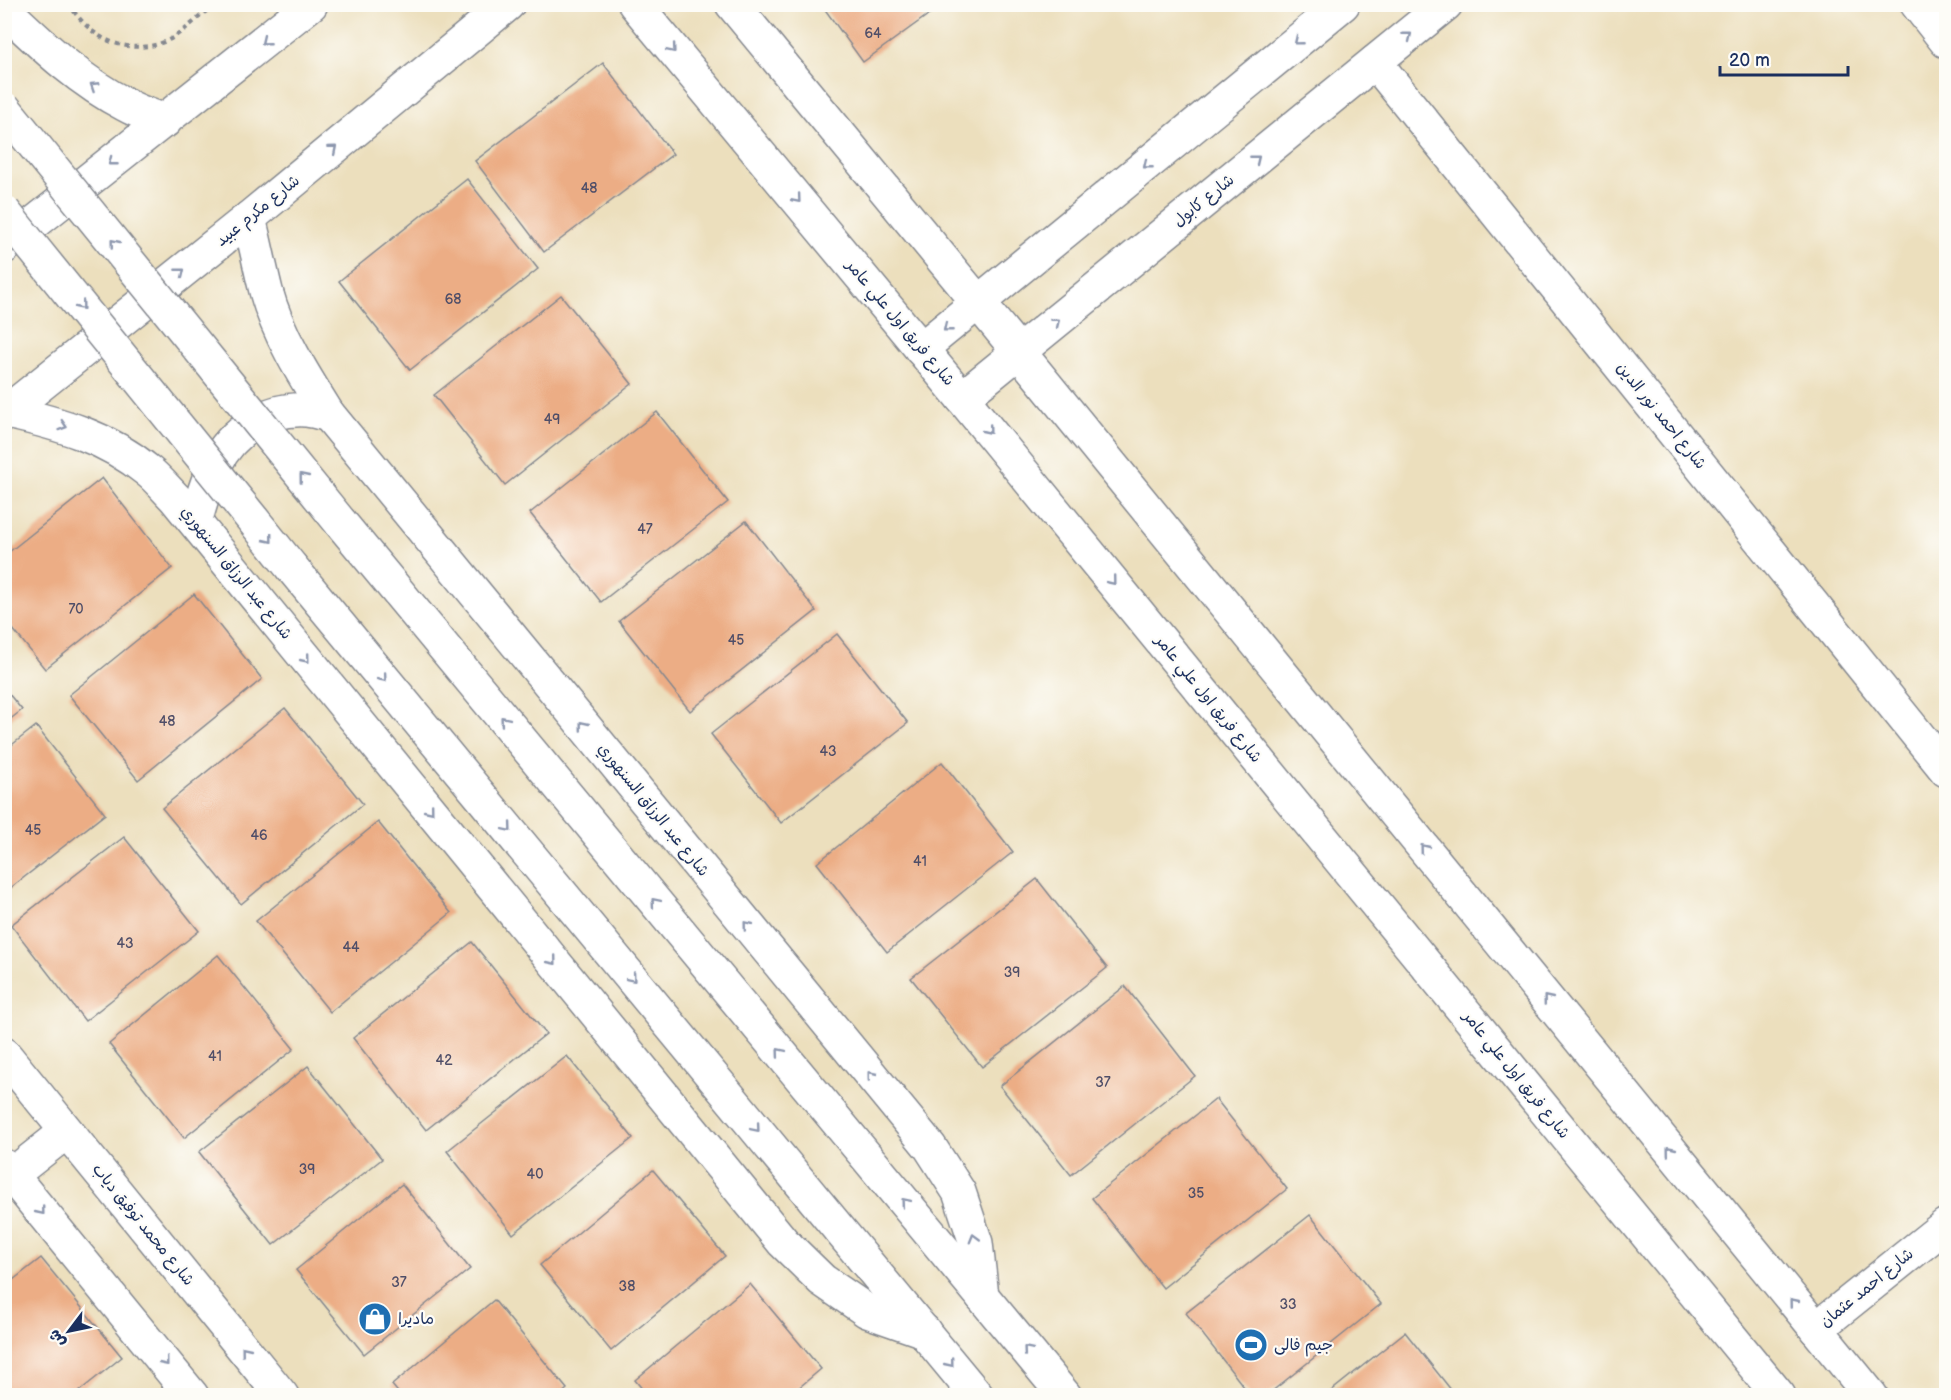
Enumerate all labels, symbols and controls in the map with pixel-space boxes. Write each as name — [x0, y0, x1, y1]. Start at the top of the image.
house number: 64 — [864, 25, 882, 42]
one-way arrow — [1401, 32, 1412, 43]
one-way arrow — [261, 34, 272, 45]
one-way arrow — [1294, 34, 1305, 45]
scale bar — [1720, 39, 1848, 77]
one-way arrow — [665, 43, 676, 54]
text: 20 m — [1729, 50, 1770, 71]
one-way arrow — [90, 82, 101, 93]
one-way arrow — [326, 146, 337, 157]
one-way arrow — [108, 155, 119, 166]
one-way arrow — [1249, 155, 1260, 166]
one-way arrow — [1143, 157, 1154, 168]
street label: شارع مكرم عبيد — [212, 171, 305, 252]
street label: شارع كابول — [1170, 171, 1239, 232]
house number: 48 — [581, 180, 597, 197]
one-way arrow — [790, 192, 801, 203]
one-way arrow — [111, 239, 122, 250]
street label: شارع فريق اول علي عامر — [837, 255, 958, 392]
one-way arrow — [175, 269, 186, 280]
house number: 68 — [445, 291, 461, 308]
one-way arrow — [73, 299, 84, 310]
one-way arrow — [1049, 318, 1060, 329]
one-way arrow — [943, 320, 954, 331]
street label: شارع احمد نور الدين — [1611, 359, 1710, 474]
house number: 49 — [544, 411, 560, 428]
one-way arrow — [57, 419, 68, 431]
one-way arrow — [981, 424, 992, 435]
one-way arrow — [299, 473, 310, 484]
street label: شارع عبد الرزاق السنهوري — [176, 503, 296, 644]
house number: 47 — [637, 521, 653, 538]
one-way arrow — [262, 533, 273, 544]
one-way arrow — [1105, 574, 1116, 585]
house number: 70 — [68, 601, 84, 618]
street label: شارع فريق اول علي عامر — [1146, 630, 1265, 769]
house number: 45 — [728, 632, 744, 649]
one-way arrow — [299, 652, 310, 663]
one-way arrow — [376, 671, 387, 682]
house number: 48 — [159, 713, 175, 730]
one-way arrow — [500, 716, 511, 727]
one-way arrow — [580, 721, 591, 732]
street label: شارع عبد الرزاق السنهوري — [593, 740, 713, 881]
house number: 43 — [819, 743, 837, 760]
one-way arrow — [422, 803, 433, 814]
one-way arrow — [500, 821, 511, 832]
house number: 45 — [25, 822, 41, 839]
house number: 46 — [250, 827, 268, 844]
one-way arrow — [1420, 844, 1431, 855]
house number: 41 — [913, 853, 927, 870]
one-way arrow — [652, 898, 663, 909]
one-way arrow — [743, 920, 754, 931]
house number: 43 — [116, 935, 134, 952]
house number: 44 — [342, 939, 360, 956]
one-way arrow — [546, 954, 557, 965]
house number: 39 — [1004, 964, 1020, 981]
one-way arrow — [625, 971, 636, 982]
one-way arrow — [1543, 995, 1554, 1006]
street label: شارع فريق اول علي عامر — [1454, 1006, 1573, 1145]
house number: 41 — [208, 1048, 222, 1065]
one-way arrow — [776, 1048, 787, 1059]
house number: 42 — [436, 1052, 453, 1069]
one-way arrow — [867, 1071, 878, 1082]
house number: 37 — [1095, 1074, 1111, 1091]
one-way arrow — [749, 1121, 760, 1132]
one-way arrow — [1667, 1146, 1678, 1157]
street label: شارع محمد توفيق دياب — [87, 1160, 198, 1290]
house number: 39 — [299, 1161, 315, 1178]
house number: 40 — [527, 1166, 543, 1183]
house number: 35 — [1188, 1185, 1204, 1202]
one-way arrow — [901, 1198, 912, 1209]
one-way arrow — [34, 1204, 45, 1215]
one-way arrow — [969, 1233, 981, 1244]
street label: شارع احمد عثمان — [1816, 1244, 1918, 1332]
house number: 37 — [391, 1274, 407, 1291]
house number: 38 — [619, 1278, 635, 1295]
house number: 33 — [1279, 1296, 1297, 1313]
one-way arrow — [1790, 1297, 1801, 1308]
north arrow — [39, 1301, 99, 1361]
shop icon: ماديرا — [357, 1301, 393, 1337]
place label: ماديرا — [398, 1310, 434, 1329]
text: ش — [45, 1326, 70, 1351]
sports icon: جيم فالى — [1233, 1327, 1269, 1363]
place label: جيم فالى — [1274, 1336, 1333, 1357]
one-way arrow — [241, 1346, 252, 1357]
one-way arrow — [1024, 1346, 1035, 1357]
one-way arrow — [157, 1356, 168, 1367]
one-way arrow — [943, 1356, 954, 1367]

